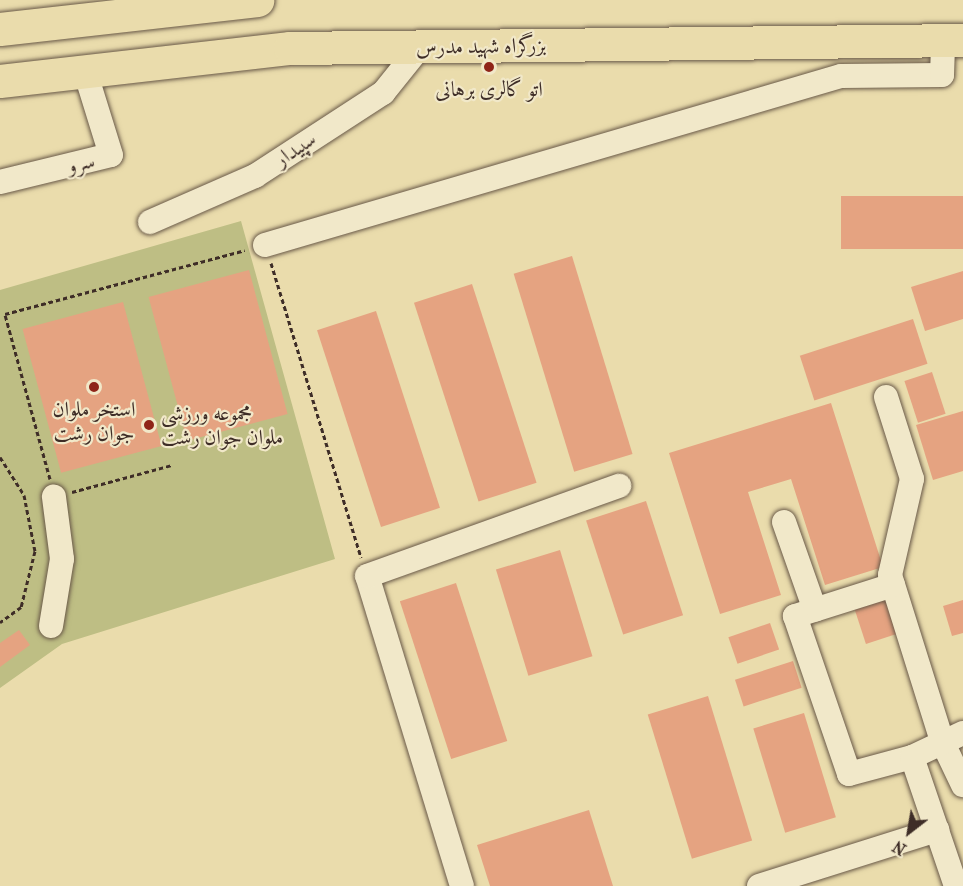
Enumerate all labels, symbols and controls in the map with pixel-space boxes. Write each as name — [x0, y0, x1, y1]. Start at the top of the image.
street label: بزرگراه شهید مدرس — [416, 32, 546, 60]
marker: اتو گالری برهانی — [482, 60, 496, 74]
place label: اتو گالری برهانی — [435, 76, 543, 102]
street label: سپیدار — [269, 126, 321, 172]
street label: سرو — [65, 148, 97, 178]
marker: استخر ملوان جوان رشت — [87, 380, 101, 394]
place label: استخر ملوان جوان رشت — [53, 396, 135, 446]
place label: مجموعه ورزشی ملوان جوان رشت — [161, 400, 283, 450]
marker: مجموعه ورزشی ملوان جوان رشت — [142, 418, 156, 432]
north arrow — [879, 802, 939, 862]
text: N — [889, 837, 910, 859]

